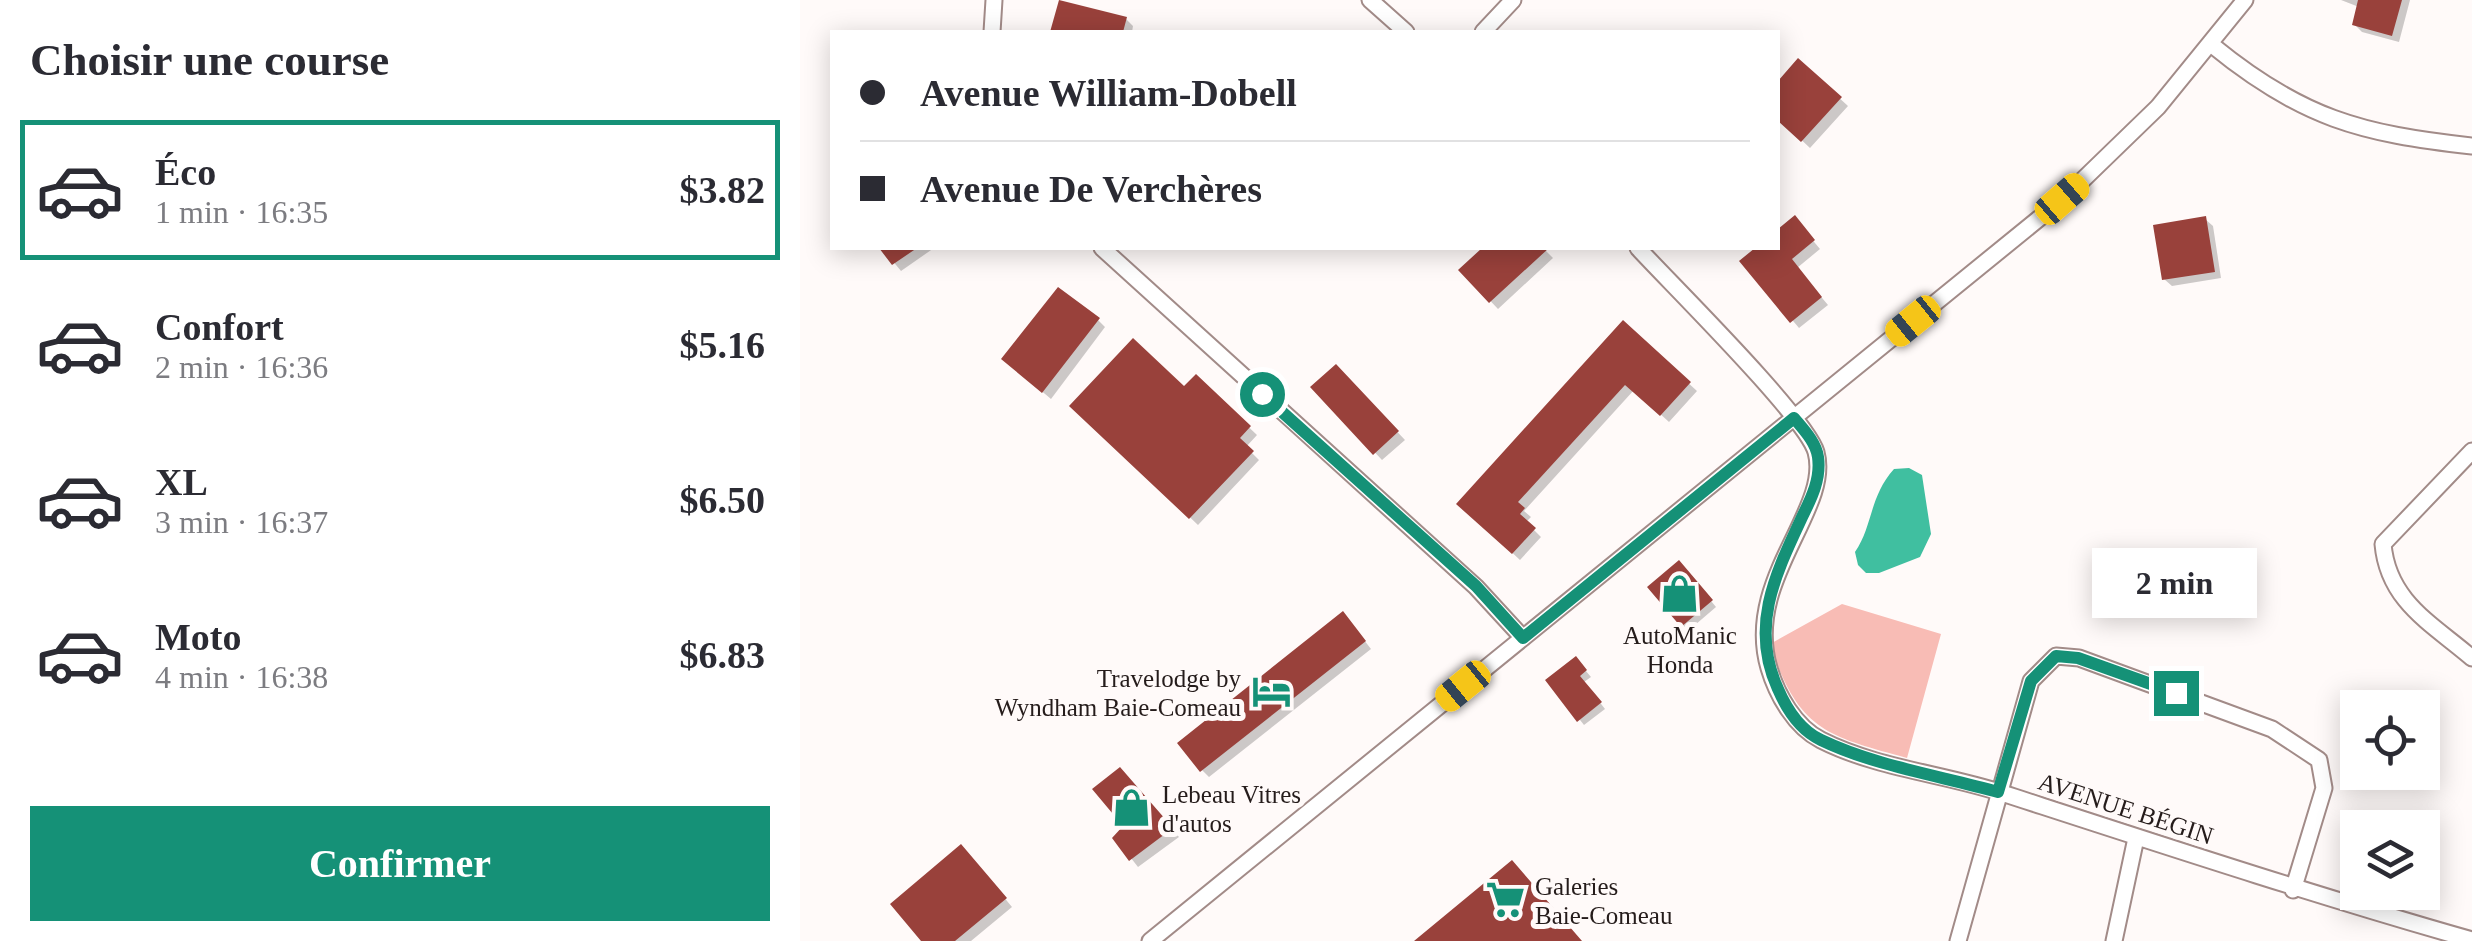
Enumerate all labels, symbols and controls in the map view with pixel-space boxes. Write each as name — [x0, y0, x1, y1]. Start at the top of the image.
text: Choisir une course — [30, 35, 389, 85]
text: Avenue William-Dobell — [920, 72, 1297, 114]
icon: car — [35, 145, 125, 235]
text: Éco — [155, 151, 216, 193]
text: Avenue De Verchères — [920, 168, 1262, 210]
car — [2030, 168, 2094, 230]
text: $3.82 — [680, 169, 765, 211]
text: 1 min · 16:35 — [155, 194, 328, 230]
car — [1880, 290, 1946, 352]
icon: car — [35, 300, 125, 390]
text: Confort — [155, 306, 284, 348]
text: $5.16 — [680, 324, 765, 366]
text: 2 min · 16:36 — [155, 349, 328, 385]
route start — [1240, 372, 1285, 417]
icon: car — [35, 455, 125, 545]
text: XL — [155, 461, 208, 503]
text: $6.50 — [680, 479, 765, 521]
text: 3 min · 16:37 — [155, 504, 328, 540]
callout: 2 min — [2094, 548, 2258, 618]
text: 2 min — [2136, 565, 2213, 601]
shop icon: AutoManic Honda — [1659, 573, 1701, 615]
icon: car — [35, 610, 125, 700]
text: Moto — [155, 616, 242, 658]
place label: AutoManic Honda — [1623, 622, 1737, 678]
text: $6.83 — [680, 634, 765, 676]
car — [1430, 655, 1496, 717]
text: 4 min · 16:38 — [155, 659, 328, 695]
place label: Travelodge by Wyndham Baie-Comeau — [995, 665, 1241, 721]
hotel icon: Travelodge by Wyndham Baie-Comeau — [1250, 671, 1292, 713]
route end — [2154, 671, 2199, 716]
map controls — [2340, 690, 2440, 910]
button: locate — [2340, 690, 2440, 790]
street label: AVENUE BÉGIN — [2035, 767, 2217, 849]
place label: Lebeau Vitres d'autos — [1162, 781, 1301, 837]
shop icon: Lebeau Vitres d'autos — [1111, 787, 1153, 829]
button: Confirmer — [30, 806, 770, 921]
button: layers — [2340, 810, 2440, 910]
place label: Galeries Baie-Comeau — [1535, 873, 1673, 929]
supermarket icon: Galeries Baie-Comeau — [1484, 879, 1526, 921]

